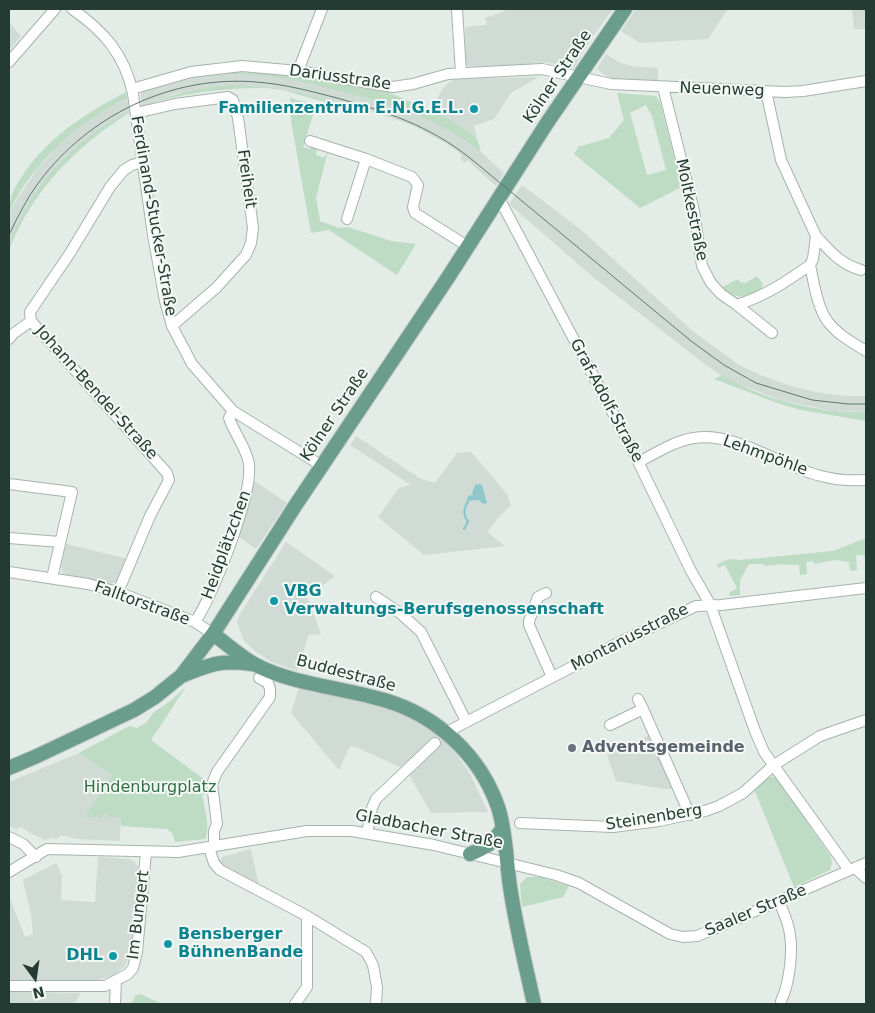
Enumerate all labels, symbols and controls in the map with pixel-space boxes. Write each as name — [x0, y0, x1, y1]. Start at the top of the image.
street label: Kölner Straße — [520, 27, 596, 127]
street label: Dariusstraße — [288, 61, 392, 95]
street label: Neuenweg — [679, 79, 765, 101]
place label: Familienzentrum E.N.G.E.L. — [218, 99, 464, 119]
marker: Familienzentrum E.N.G.E.L. — [468, 103, 480, 115]
street label: Ferdinand-Stucker-Straße — [126, 114, 180, 318]
street label: Freiheit — [232, 148, 260, 210]
street label: Moltkestraße — [671, 157, 711, 263]
street label: Johann-Bendel-Straße — [31, 322, 161, 464]
street label: Graf-Adolf-Straße — [565, 336, 647, 466]
street label: Kölner Straße — [297, 365, 373, 465]
street label: Lehmpöhle — [720, 432, 810, 480]
street label: Heidplätzchen — [198, 488, 256, 602]
street label: Falltorstraße — [92, 578, 192, 630]
place label: VBG Verwaltungs-Berufsgenossenschaft — [284, 582, 604, 620]
marker: VBG Verwaltungs-Berufsgenossenschaft — [268, 595, 280, 607]
street label: Montanusstraße — [568, 600, 692, 676]
street label: Buddestraße — [294, 652, 398, 696]
place label: Adventsgemeinde — [582, 738, 745, 758]
marker: Adventsgemeinde — [566, 742, 578, 754]
park label: Hindenburgplatz — [84, 778, 216, 798]
street label: Steinenberg — [604, 801, 704, 835]
street label: Gladbacher Straße — [354, 806, 504, 854]
street label: Im Bungert — [124, 869, 154, 961]
street label: Saaler Straße — [702, 881, 810, 941]
place label: Bensberger BühnenBande — [178, 925, 303, 963]
marker: Bensberger BühnenBande — [162, 938, 174, 950]
place label: DHL — [66, 946, 103, 966]
marker: DHL — [107, 950, 119, 962]
north arrow — [10, 953, 60, 1003]
text: N — [31, 983, 46, 1002]

